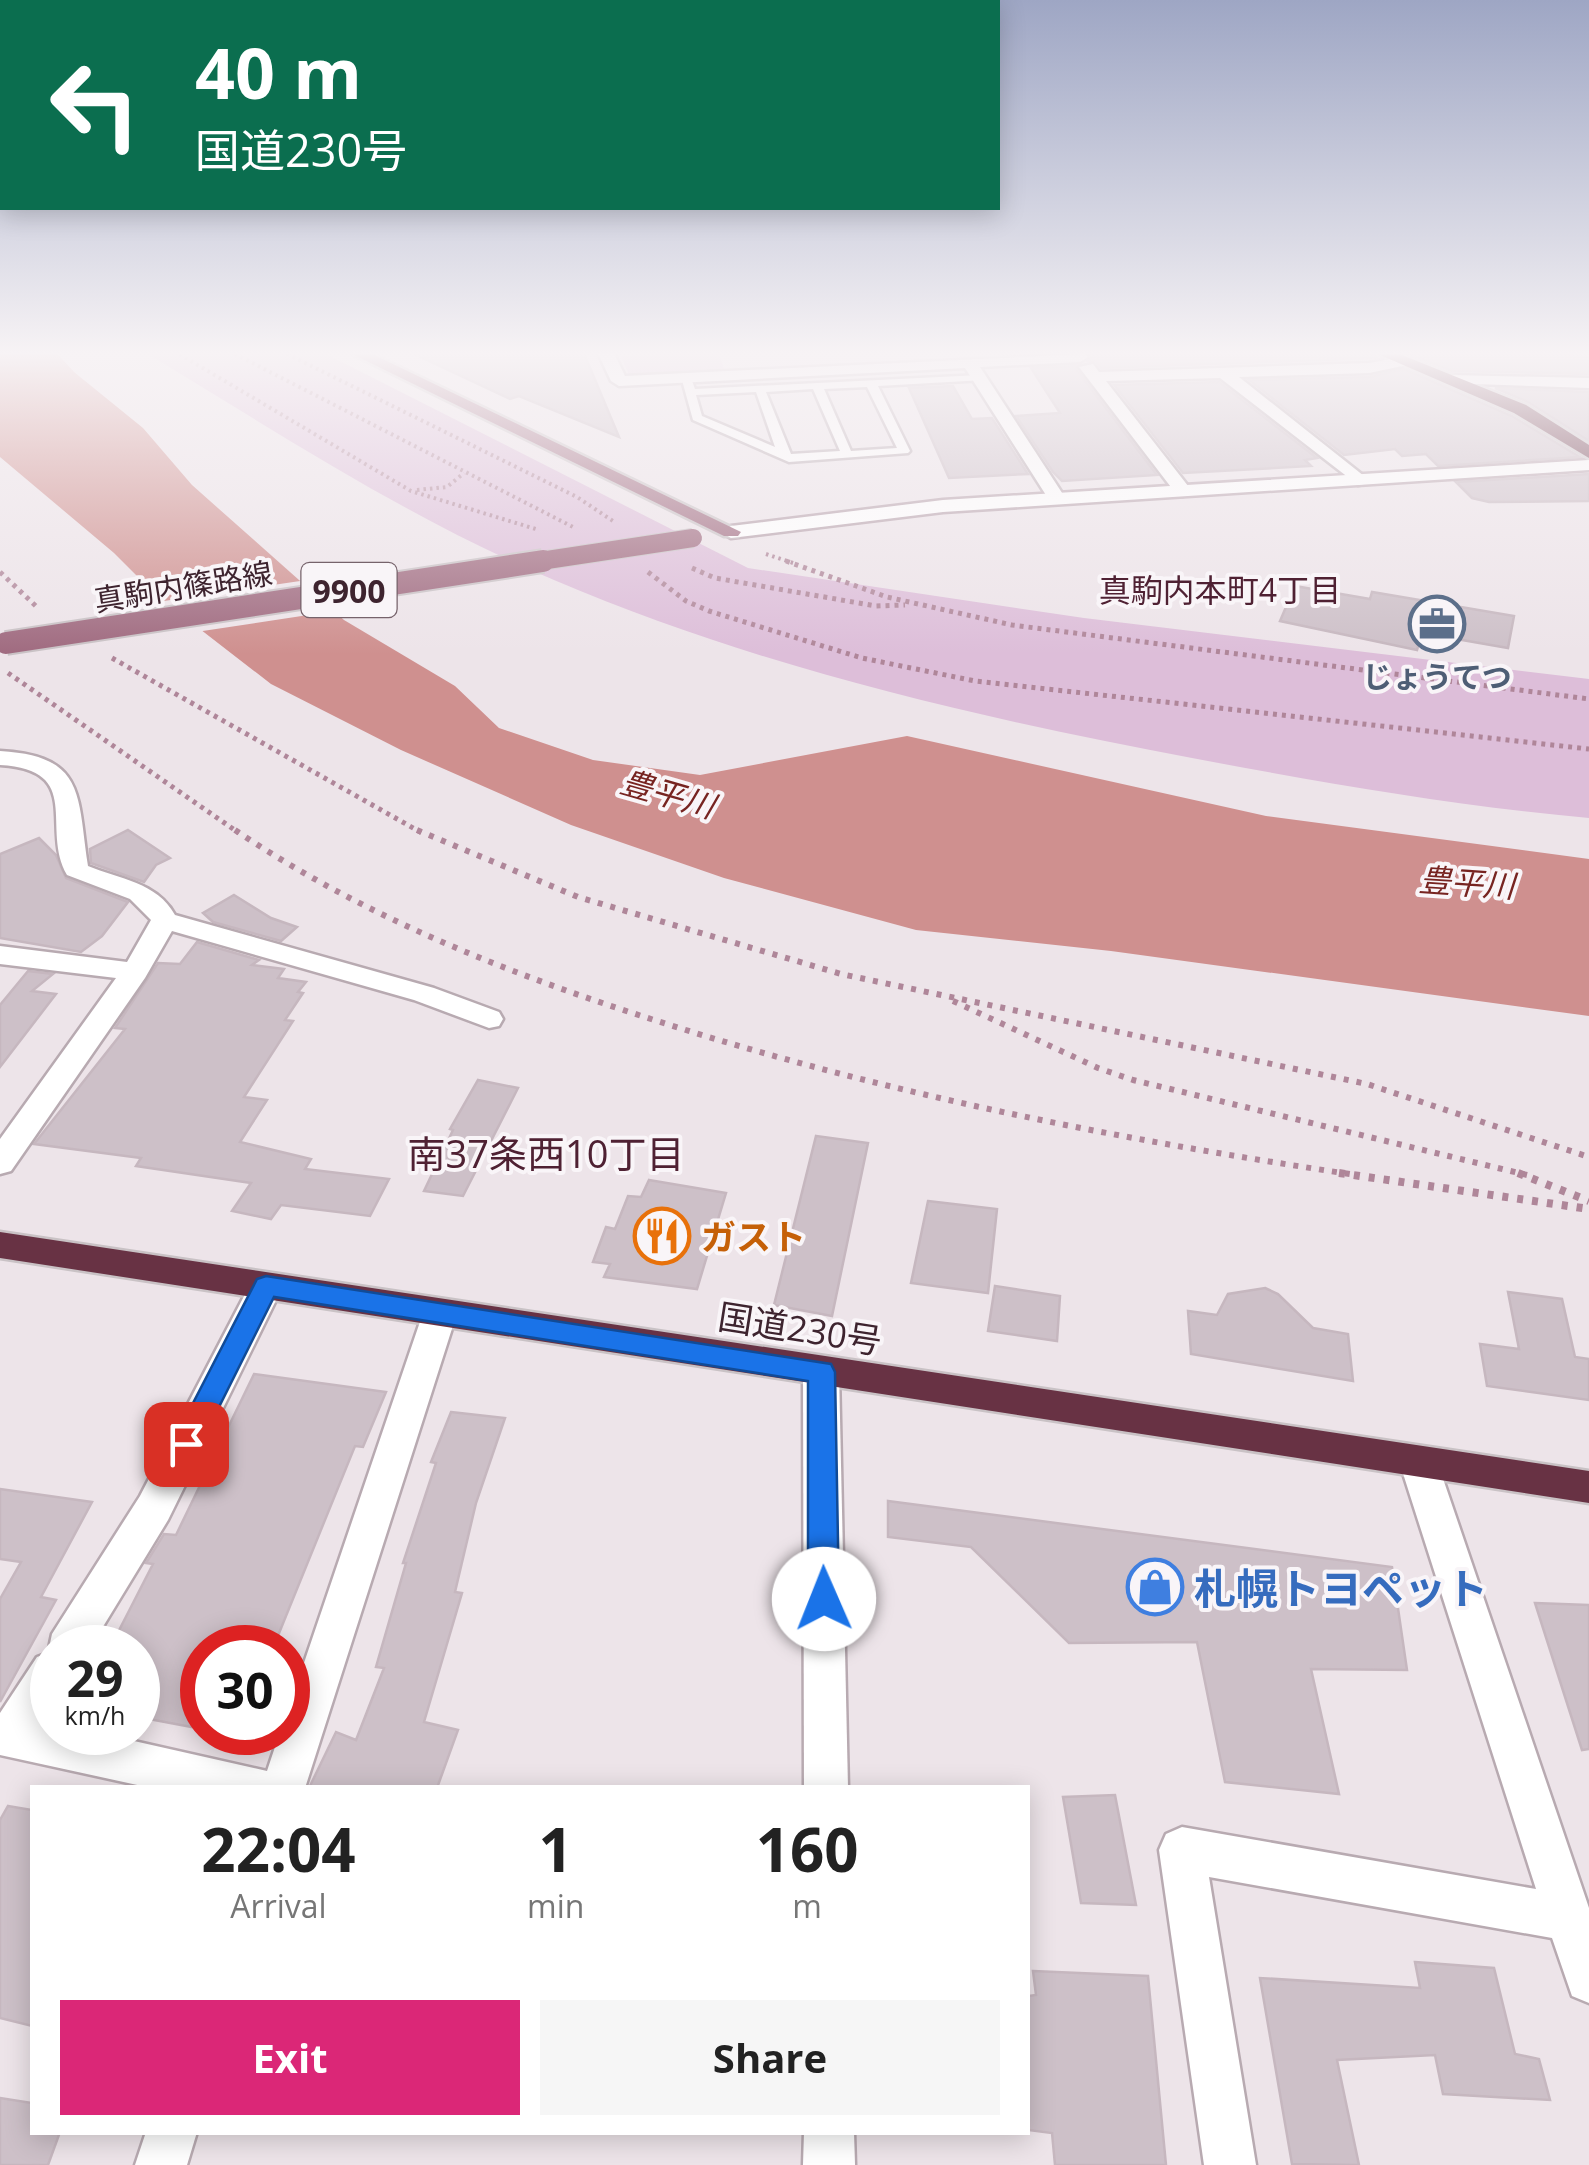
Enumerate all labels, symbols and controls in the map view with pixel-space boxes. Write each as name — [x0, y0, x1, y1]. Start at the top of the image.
text: 40 m — [195, 24, 362, 120]
icon: left — [30, 40, 160, 170]
text: 国道230号 — [195, 119, 407, 180]
street label: 真駒内篠路線 — [91, 552, 275, 620]
road number: 9900 — [302, 563, 396, 617]
district label: 真駒内本町4丁目 — [1099, 568, 1341, 611]
office icon: じょうてつ — [1407, 594, 1467, 654]
place label: じょうてつ — [1362, 656, 1512, 697]
water label: 豊平川 — [616, 759, 723, 828]
water label: 豊平川 — [1418, 857, 1519, 907]
district label: 南37条西10丁目 — [408, 1127, 684, 1179]
restaurant icon: ガスト — [632, 1206, 692, 1266]
place label: ガスト — [701, 1213, 806, 1260]
street label: 国道230号 — [715, 1292, 885, 1364]
pin — [144, 1402, 229, 1487]
icon: arrive — [159, 1417, 214, 1472]
position arrow — [772, 1547, 876, 1651]
shop icon: 札幌トヨペット — [1125, 1557, 1185, 1617]
place label: 札幌トヨペット — [1194, 1559, 1488, 1616]
speed limit sign: 30 — [180, 1625, 310, 1755]
text: 29 — [66, 1644, 124, 1712]
text: km/h — [65, 1698, 125, 1732]
text: 22:04 — [201, 1808, 356, 1890]
text: 1 — [539, 1808, 573, 1890]
text: 160 — [756, 1808, 859, 1890]
text: Arrival — [230, 1884, 327, 1927]
text: min — [527, 1884, 584, 1927]
text: m — [792, 1884, 822, 1927]
button: Exit — [60, 2000, 520, 2115]
button: Share — [540, 2000, 1000, 2115]

